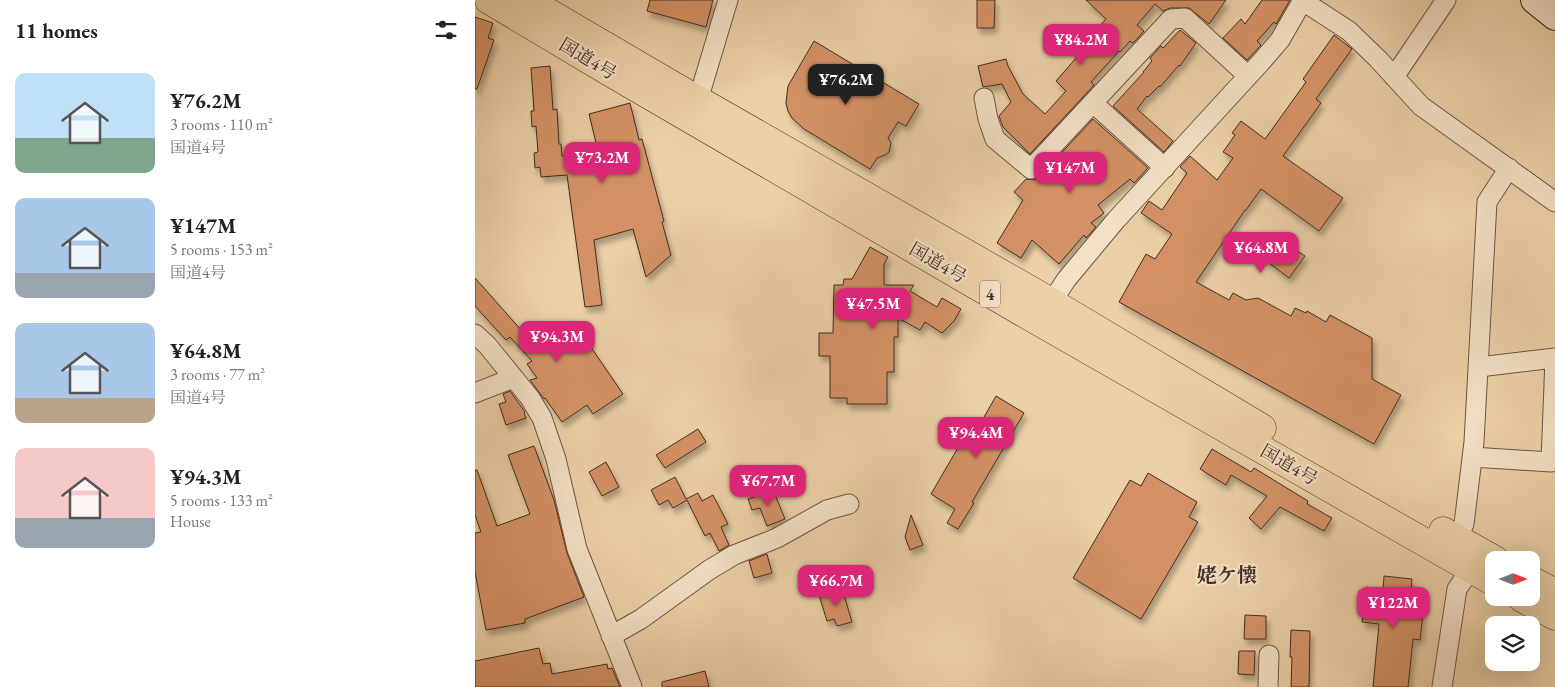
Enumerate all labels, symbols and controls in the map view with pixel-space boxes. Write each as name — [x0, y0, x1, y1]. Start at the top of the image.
icon: filters — [432, 16, 460, 44]
text: 11 homes — [15, 17, 98, 44]
pin: ¥84.2M — [1040, 23, 1122, 66]
text: ¥84.2M — [1054, 29, 1108, 50]
street label: 国道4号 — [555, 33, 621, 85]
pin: ¥76.2M — [805, 64, 887, 106]
text: ¥76.2M — [819, 69, 873, 90]
text: ¥76.2M — [170, 87, 241, 114]
icon: home — [55, 93, 115, 153]
text: 3 rooms · 110 m² — [170, 114, 273, 135]
text: 国道4号 — [170, 137, 226, 158]
pin: ¥73.2M — [561, 142, 643, 184]
text: ¥73.2M — [575, 147, 629, 168]
pin: ¥147M — [1035, 152, 1105, 194]
text: ¥147M — [1045, 157, 1095, 178]
text: ¥147M — [170, 212, 236, 239]
icon: home — [55, 218, 115, 278]
pin: ¥64.8M — [1220, 232, 1302, 274]
street label: 国道4号 — [905, 237, 971, 288]
text: ¥64.8M — [1234, 237, 1288, 258]
text: 5 rooms · 153 m² — [170, 239, 273, 260]
text: 国道4号 — [170, 262, 226, 283]
road number: 4 — [980, 280, 1000, 308]
pin: ¥47.5M — [832, 288, 914, 330]
text: ¥47.5M — [846, 293, 900, 314]
pin: ¥94.3M — [516, 320, 598, 363]
text: ¥94.3M — [530, 326, 584, 347]
text: ¥64.8M — [170, 337, 241, 364]
icon: home — [55, 343, 115, 403]
text: 3 rooms · 77 m² — [170, 364, 265, 385]
text: 国道4号 — [170, 387, 226, 408]
pin: ¥94.4M — [935, 416, 1017, 459]
text: ¥94.4M — [949, 422, 1003, 443]
street label: 国道4号 — [1256, 439, 1322, 490]
text: ¥94.3M — [170, 463, 241, 490]
pin: ¥67.7M — [727, 464, 809, 507]
icon: home — [55, 468, 115, 528]
text: ¥67.7M — [741, 470, 795, 491]
text: 5 rooms · 133 m² — [170, 490, 273, 511]
text: House — [170, 511, 211, 532]
north arrow — [1485, 551, 1540, 606]
map controls — [1485, 551, 1540, 671]
district label: 姥ケ懐 — [1197, 562, 1257, 588]
pin: ¥66.7M — [795, 564, 877, 607]
text: ¥66.7M — [809, 570, 863, 591]
pin: ¥122M — [1358, 586, 1428, 629]
text: ¥122M — [1368, 592, 1418, 613]
button: layers — [1485, 616, 1540, 671]

